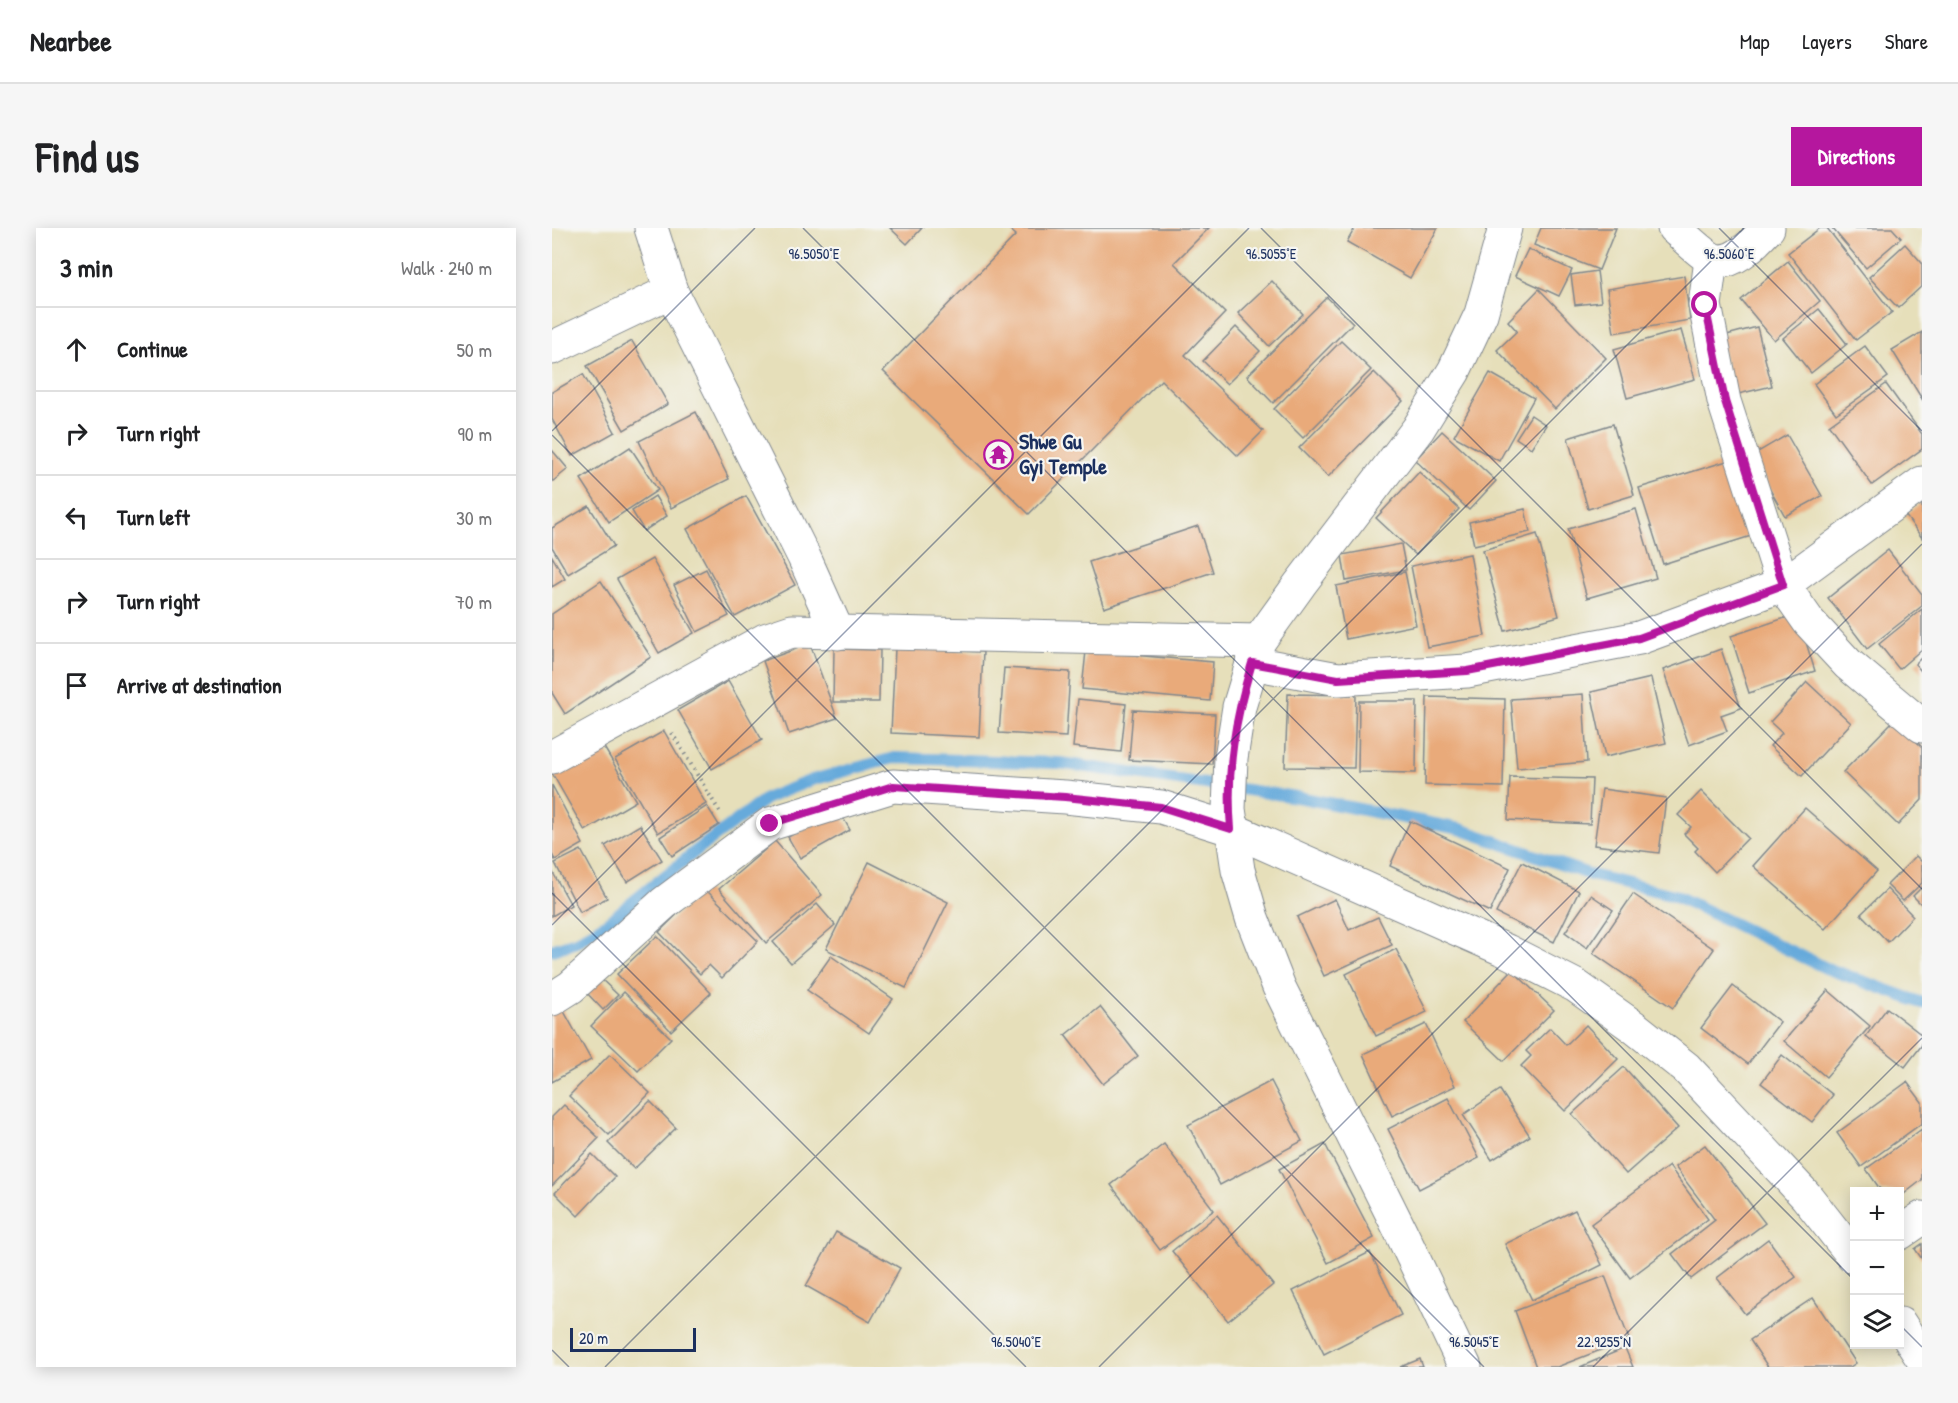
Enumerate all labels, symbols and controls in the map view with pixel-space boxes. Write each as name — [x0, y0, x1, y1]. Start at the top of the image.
text: Nearbee — [30, 22, 112, 60]
text: Map — [1740, 27, 1769, 56]
text: Layers — [1802, 27, 1852, 56]
text: Share — [1885, 27, 1928, 56]
button: Directions — [1791, 127, 1922, 186]
text: Find us — [36, 128, 139, 185]
text: 96.5050°E — [789, 243, 840, 264]
text: 96.5055°E — [1246, 243, 1297, 264]
text: 96.5060°E — [1704, 243, 1755, 264]
text: 3 min — [60, 250, 113, 285]
text: Walk · 240 m — [401, 254, 492, 281]
route start — [1691, 291, 1717, 317]
icon: ahead — [60, 333, 93, 366]
text: Continue — [117, 334, 188, 364]
text: 50 m — [456, 336, 492, 363]
icon: right — [60, 417, 93, 450]
text: Turn right — [117, 418, 200, 448]
text: 90 m — [458, 420, 492, 447]
place label: Shwe Gu Gyi Temple — [1019, 426, 1107, 482]
temple icon: Shwe Gu Gyi Temple — [982, 438, 1014, 470]
icon: left — [60, 501, 93, 534]
text: Turn left — [117, 502, 190, 532]
text: 30 m — [456, 504, 492, 531]
icon: right — [60, 585, 93, 618]
text: Turn right — [117, 586, 200, 616]
text: 70 m — [455, 588, 492, 615]
icon: arrive — [60, 669, 93, 702]
text: Arrive at destination — [117, 670, 282, 700]
route end — [756, 810, 782, 836]
map controls — [1850, 1187, 1904, 1349]
button: + — [1850, 1187, 1904, 1241]
button: − — [1850, 1241, 1904, 1295]
button: layers — [1850, 1295, 1904, 1349]
scale bar — [570, 1325, 696, 1352]
text: 20 m — [579, 1327, 608, 1349]
text: 96.5040°E — [991, 1331, 1041, 1352]
text: 96.5045°E — [1449, 1331, 1499, 1352]
text: 22.9255°N — [1577, 1331, 1631, 1352]

